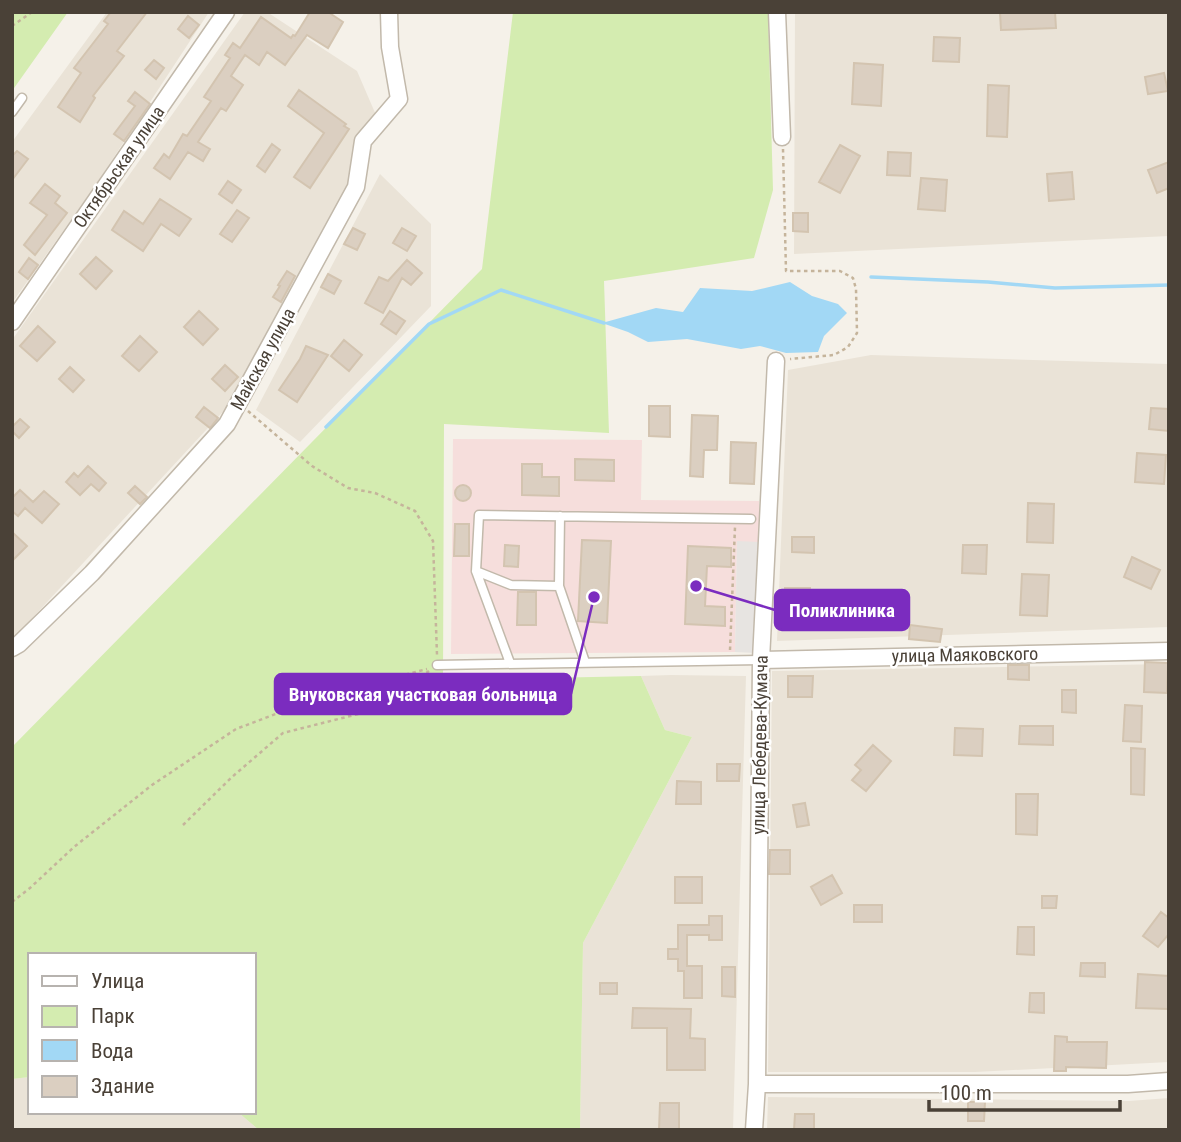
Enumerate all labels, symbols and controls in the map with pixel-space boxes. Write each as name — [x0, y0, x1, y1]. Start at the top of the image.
street label: Октябрьская улица — [69, 102, 168, 232]
street label: Майская улица — [226, 304, 299, 413]
callout: Поликлиника — [775, 590, 909, 630]
text: Поликлиника — [789, 599, 895, 622]
street label: улица Маяковского — [892, 643, 1038, 666]
street label: улица Лебедева-Кумача — [747, 655, 772, 835]
callout: Внуковская участковая больница — [275, 674, 571, 714]
text: Внуковская участковая больница — [289, 683, 557, 706]
legend — [28, 953, 256, 1114]
text: Улица — [91, 969, 144, 993]
text: Парк — [91, 1004, 135, 1028]
text: Вода — [91, 1039, 134, 1063]
scale bar — [929, 1068, 1120, 1112]
text: Здание — [91, 1074, 155, 1098]
text: 100 m — [940, 1081, 992, 1105]

